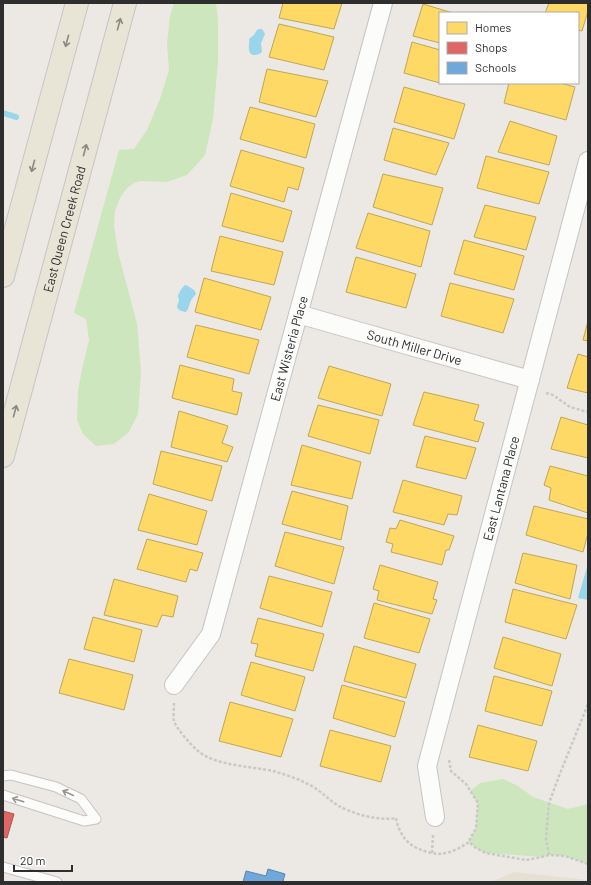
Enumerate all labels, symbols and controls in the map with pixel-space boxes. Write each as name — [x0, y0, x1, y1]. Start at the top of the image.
legend — [439, 12, 579, 84]
one-way arrow — [116, 18, 123, 31]
text: Homes — [475, 20, 512, 34]
one-way arrow — [63, 34, 70, 47]
text: Shops — [475, 40, 508, 54]
text: Schools — [475, 60, 516, 74]
one-way arrow — [82, 144, 89, 157]
one-way arrow — [29, 159, 36, 172]
street label: East Queen Creek Road — [39, 164, 89, 294]
street label: East Wisteria Place — [267, 294, 311, 403]
street label: South Miller Drive — [365, 326, 464, 368]
one-way arrow — [12, 404, 19, 417]
street label: East Lantana Place — [479, 434, 523, 542]
one-way arrow — [63, 789, 75, 796]
one-way arrow — [13, 796, 25, 804]
scale bar — [14, 847, 72, 873]
text: 20 m — [20, 853, 46, 867]

